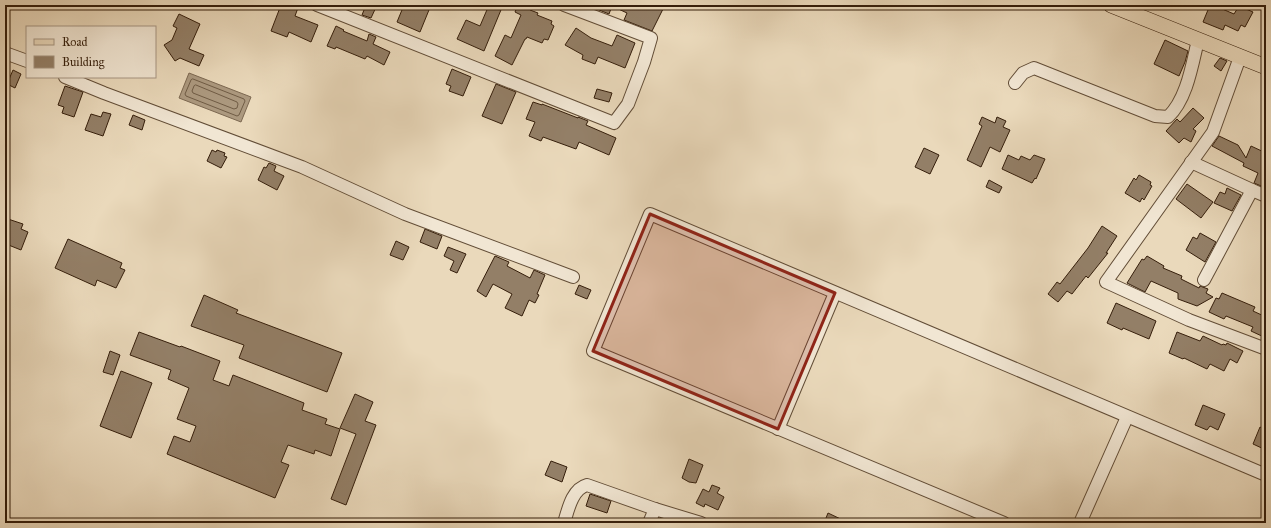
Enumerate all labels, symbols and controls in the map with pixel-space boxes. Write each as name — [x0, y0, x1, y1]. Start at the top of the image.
legend — [26, 26, 156, 78]
text: Road — [62, 35, 88, 49]
text: Building — [62, 55, 105, 70]

